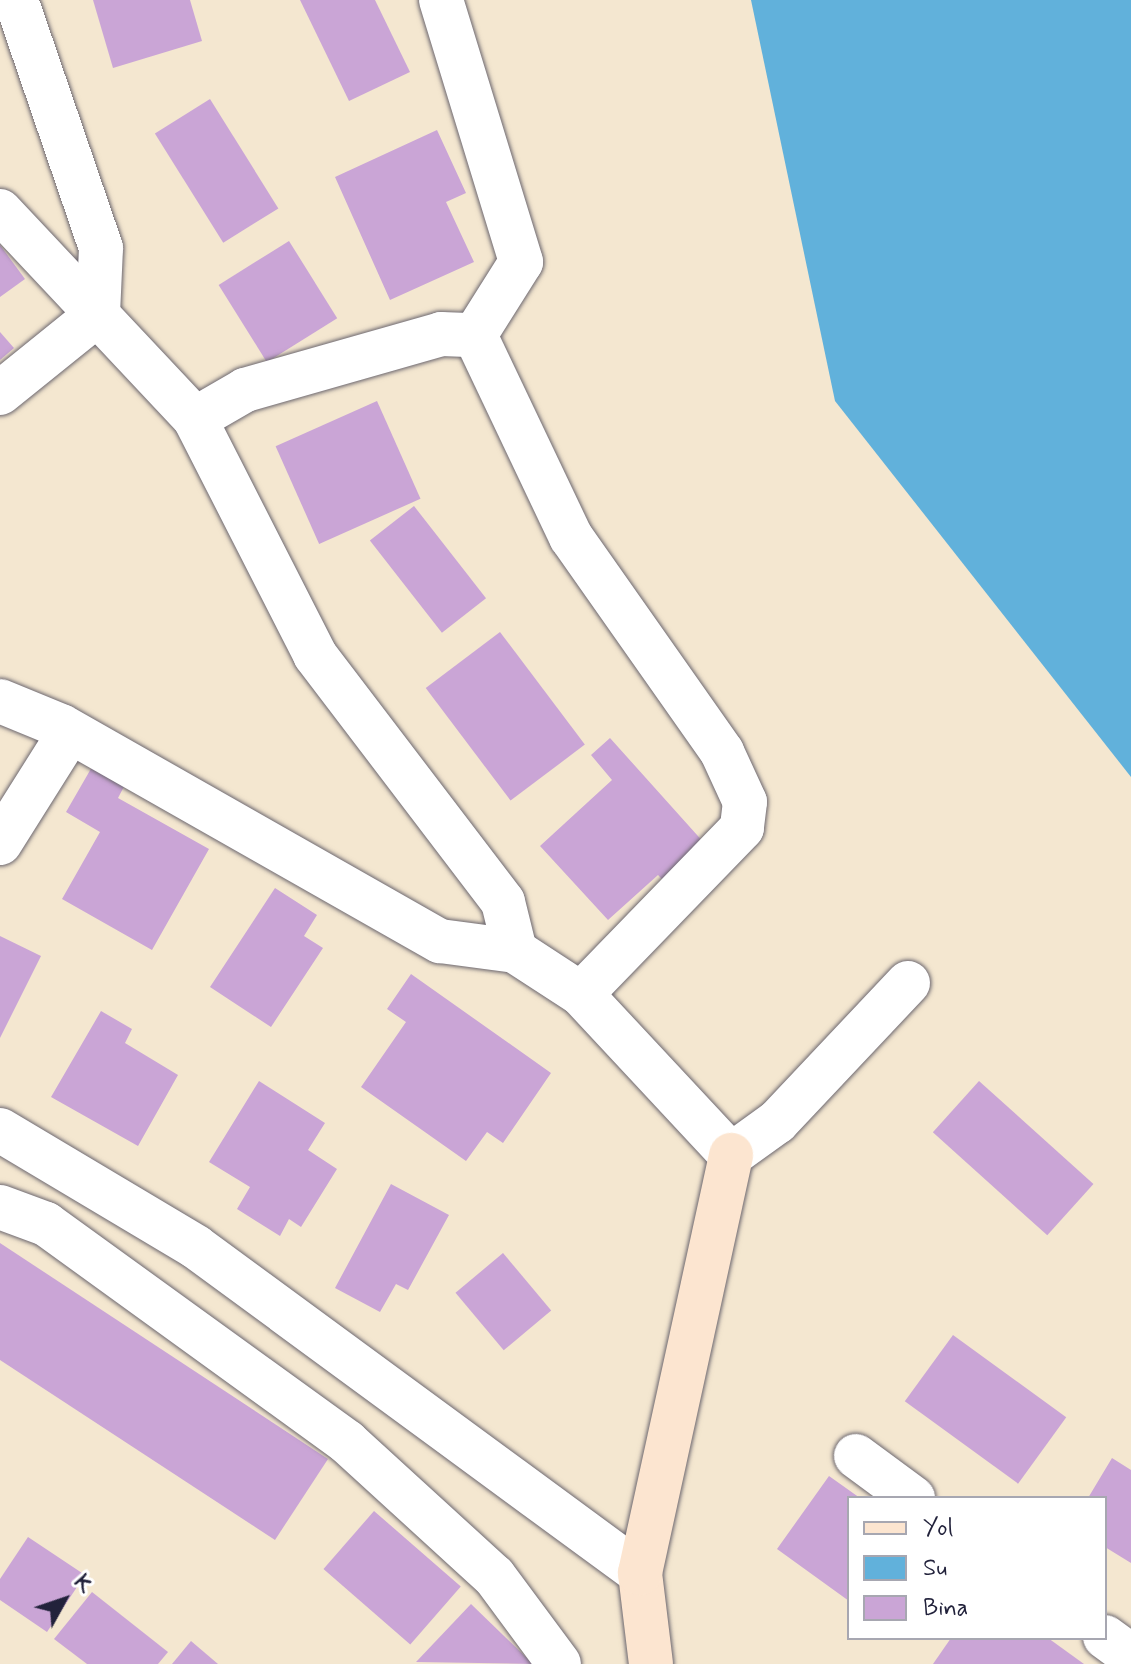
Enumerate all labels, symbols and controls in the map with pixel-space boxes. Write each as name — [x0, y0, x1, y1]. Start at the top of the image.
legend — [847, 1496, 1107, 1640]
text: Yol — [923, 1513, 953, 1544]
text: Su — [923, 1553, 947, 1584]
north arrow — [24, 1560, 104, 1640]
text: K — [67, 1570, 98, 1600]
text: Bina — [923, 1593, 968, 1624]

